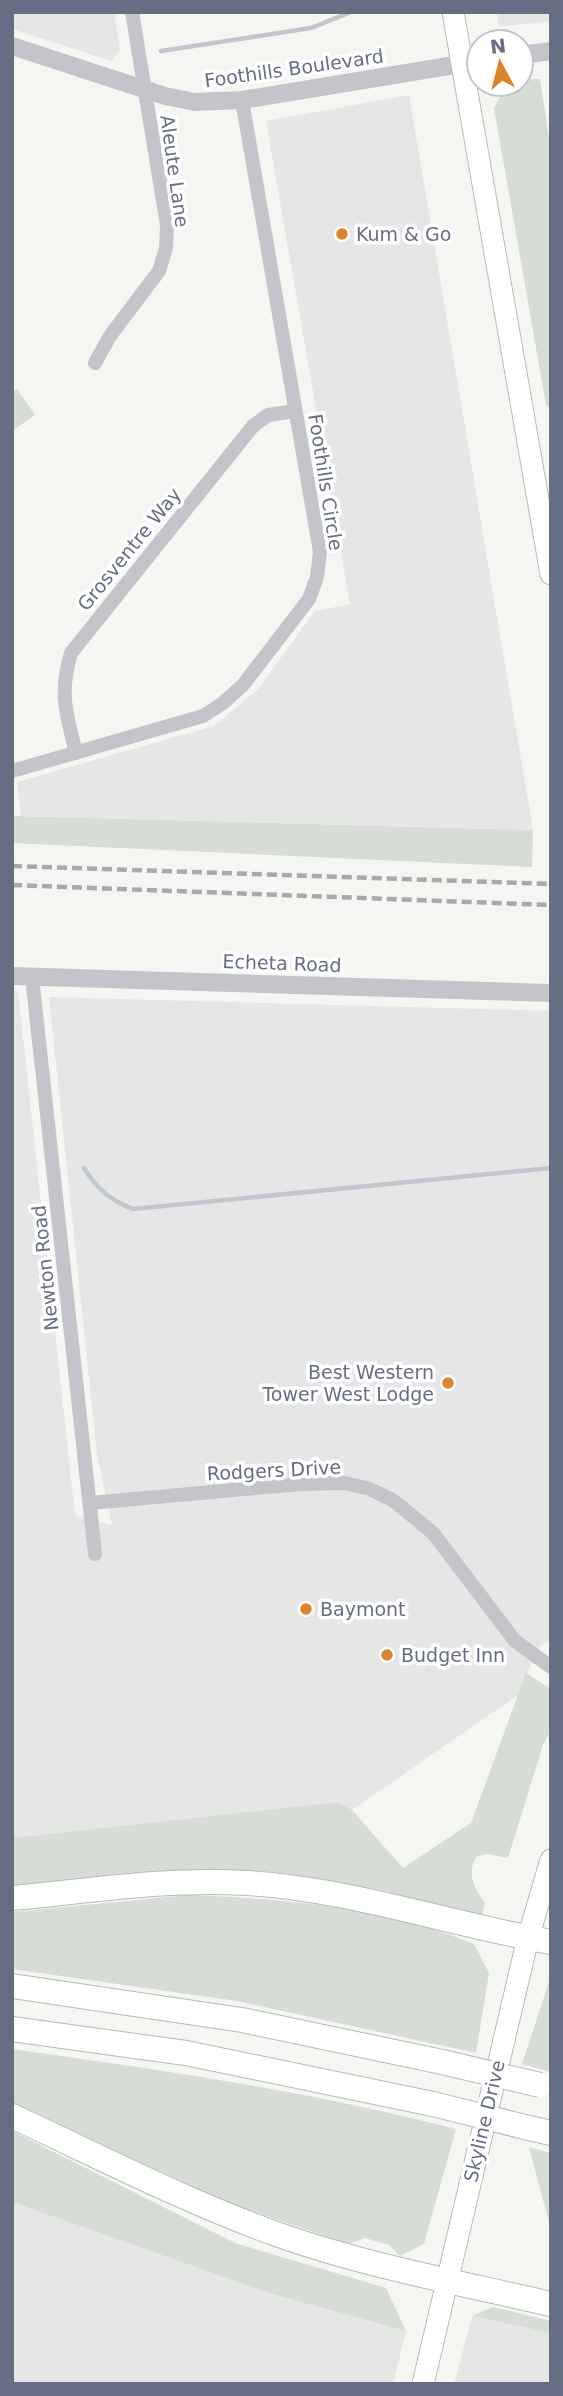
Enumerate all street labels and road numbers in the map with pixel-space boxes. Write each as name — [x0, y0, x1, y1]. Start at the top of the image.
street label: Foothills Boulevard — [203, 45, 385, 91]
street label: Aleute Lane — [156, 113, 194, 229]
street label: Foothills Circle — [304, 412, 348, 552]
street label: Grosventre Way — [73, 483, 185, 615]
street label: Echeta Road — [222, 950, 342, 976]
street label: Newton Road — [27, 1204, 63, 1332]
street label: Rodgers Drive — [206, 1456, 342, 1484]
street label: Skyline Drive — [459, 2058, 509, 2184]

